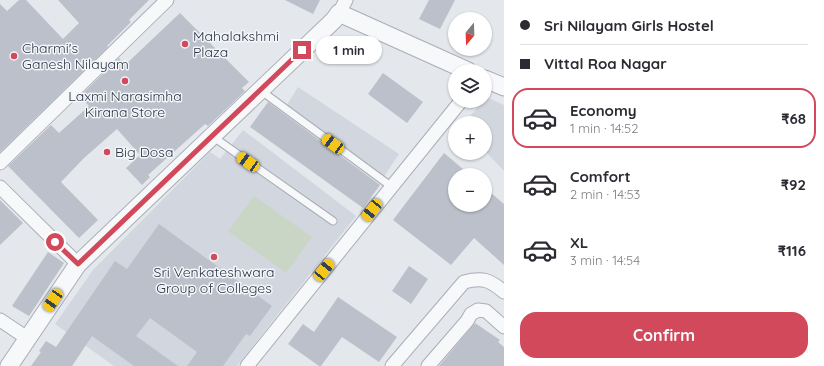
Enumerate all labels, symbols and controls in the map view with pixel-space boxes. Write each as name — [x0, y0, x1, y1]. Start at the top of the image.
north arrow — [448, 12, 492, 56]
map controls — [448, 12, 492, 212]
text: Sri Nilayam Girls Hostel — [544, 16, 714, 35]
place label: Mahalakshmi Plaza — [193, 27, 279, 61]
callout: 1 min — [316, 36, 382, 64]
place label: Charmi's Ganesh Nilayam — [22, 39, 129, 73]
marker: Mahalakshmi Plaza — [180, 39, 190, 49]
route end — [293, 41, 311, 59]
text: 1 min — [333, 42, 365, 58]
marker: Charmi's Ganesh Nilayam — [9, 51, 19, 61]
text: Vittal Roa Nagar — [544, 54, 667, 73]
button: layers — [448, 64, 492, 108]
marker: Laxmi Narasimha Kirana Store — [120, 76, 130, 86]
place label: Laxmi Narasimha Kirana Store — [68, 87, 182, 121]
icon: car — [522, 100, 558, 136]
text: Economy — [570, 101, 637, 120]
text: ₹68 — [781, 109, 806, 128]
button: + — [448, 116, 492, 160]
text: 1 min · 14:52 — [570, 120, 638, 136]
car — [320, 132, 346, 156]
place label: Big Dosa — [115, 143, 173, 161]
marker: Big Dosa — [102, 147, 112, 157]
car — [235, 150, 261, 174]
icon: car — [522, 166, 558, 202]
text: Comfort — [570, 167, 631, 186]
button: − — [448, 168, 492, 212]
text: ₹92 — [781, 175, 806, 194]
text: 2 min · 14:53 — [570, 186, 640, 202]
car — [360, 197, 384, 223]
icon: car — [522, 232, 558, 268]
route start — [46, 233, 64, 251]
text: XL — [570, 233, 588, 252]
text: ₹116 — [778, 241, 806, 260]
marker: Sri Venkateshwara Group of Colleges — [209, 252, 219, 262]
text: 3 min · 14:54 — [570, 252, 640, 268]
car — [312, 257, 336, 283]
place label: Sri Venkateshwara Group of Colleges — [154, 263, 274, 297]
car — [41, 287, 65, 313]
button: Confirm — [520, 312, 808, 358]

